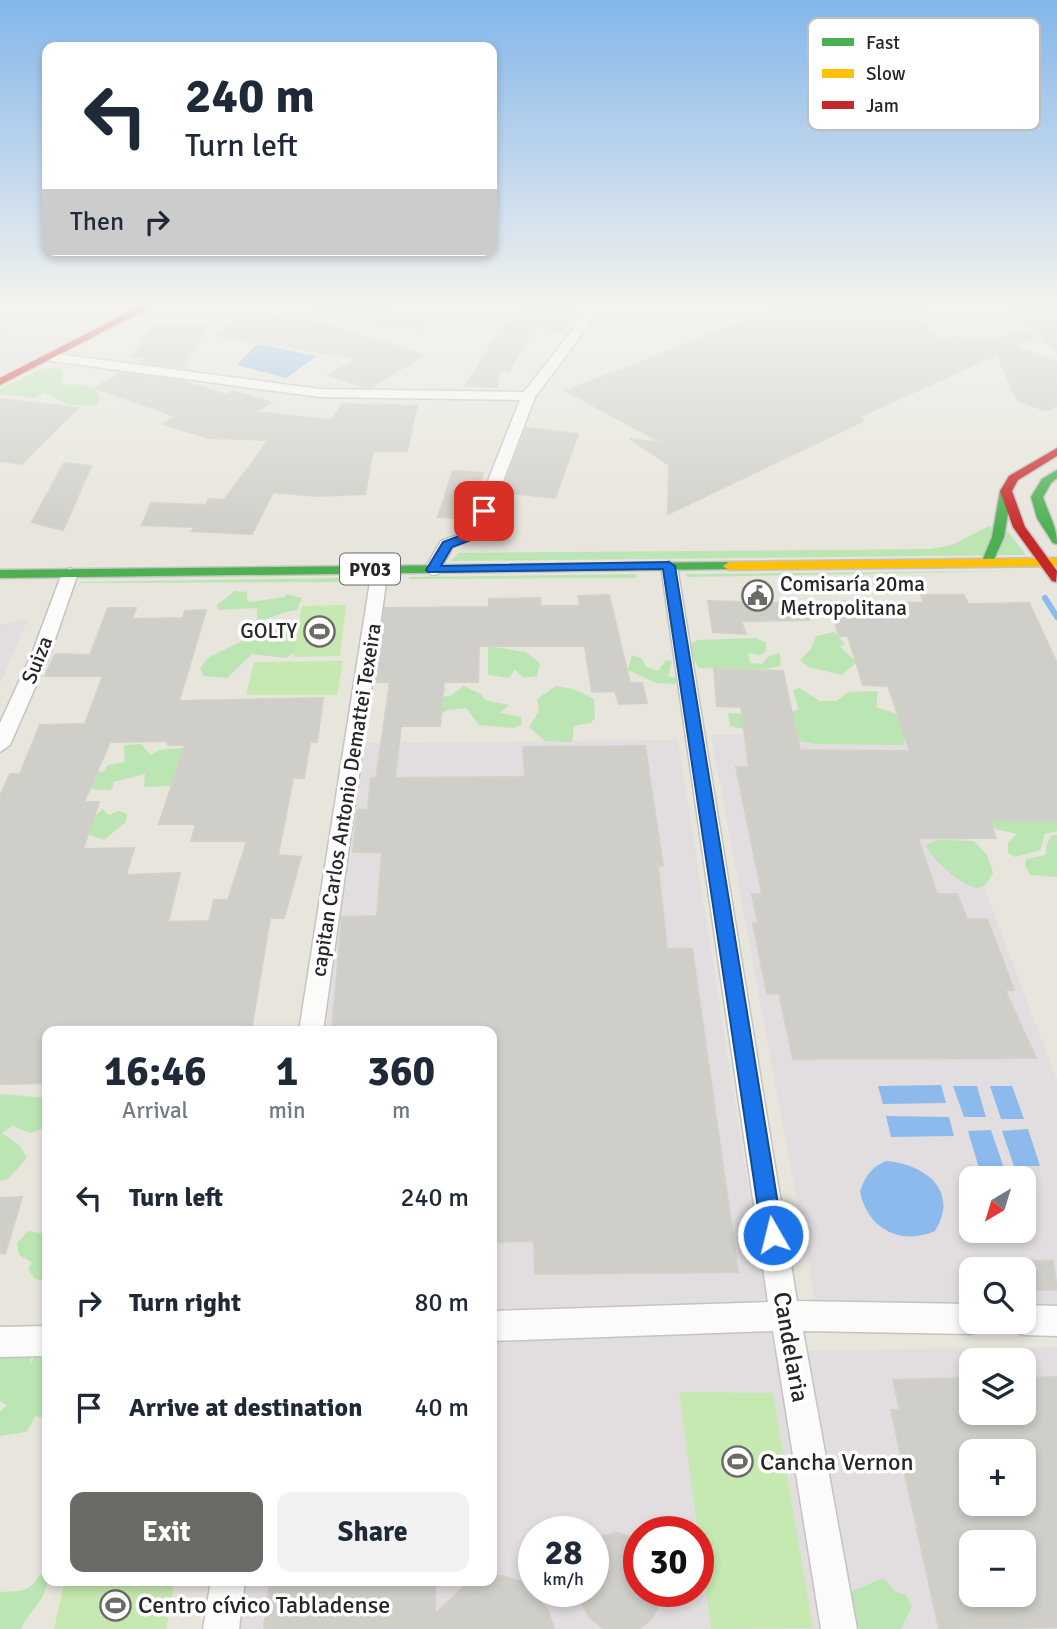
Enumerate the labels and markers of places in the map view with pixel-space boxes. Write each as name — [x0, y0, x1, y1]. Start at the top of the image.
pin — [454, 481, 514, 541]
place label: Comisaría 20ma Metropolitana — [780, 571, 925, 621]
public building icon: Comisaría 20ma Metropolitana — [740, 579, 774, 613]
sports icon: GOLTY — [303, 614, 337, 648]
place label: GOLTY — [240, 618, 297, 644]
sports icon: Cancha Vernon — [720, 1445, 754, 1479]
place label: Cancha Vernon — [760, 1447, 914, 1477]
sports icon: Centro cívico Tabladense — [98, 1588, 132, 1622]
place label: Centro cívico Tabladense — [138, 1590, 390, 1620]

